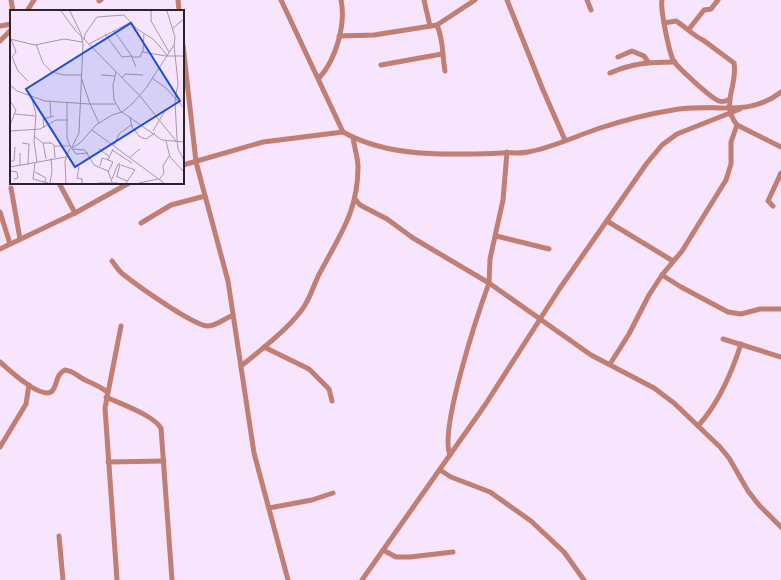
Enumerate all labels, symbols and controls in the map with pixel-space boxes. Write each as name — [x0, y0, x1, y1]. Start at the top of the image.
inset map — [10, 10, 184, 184]

